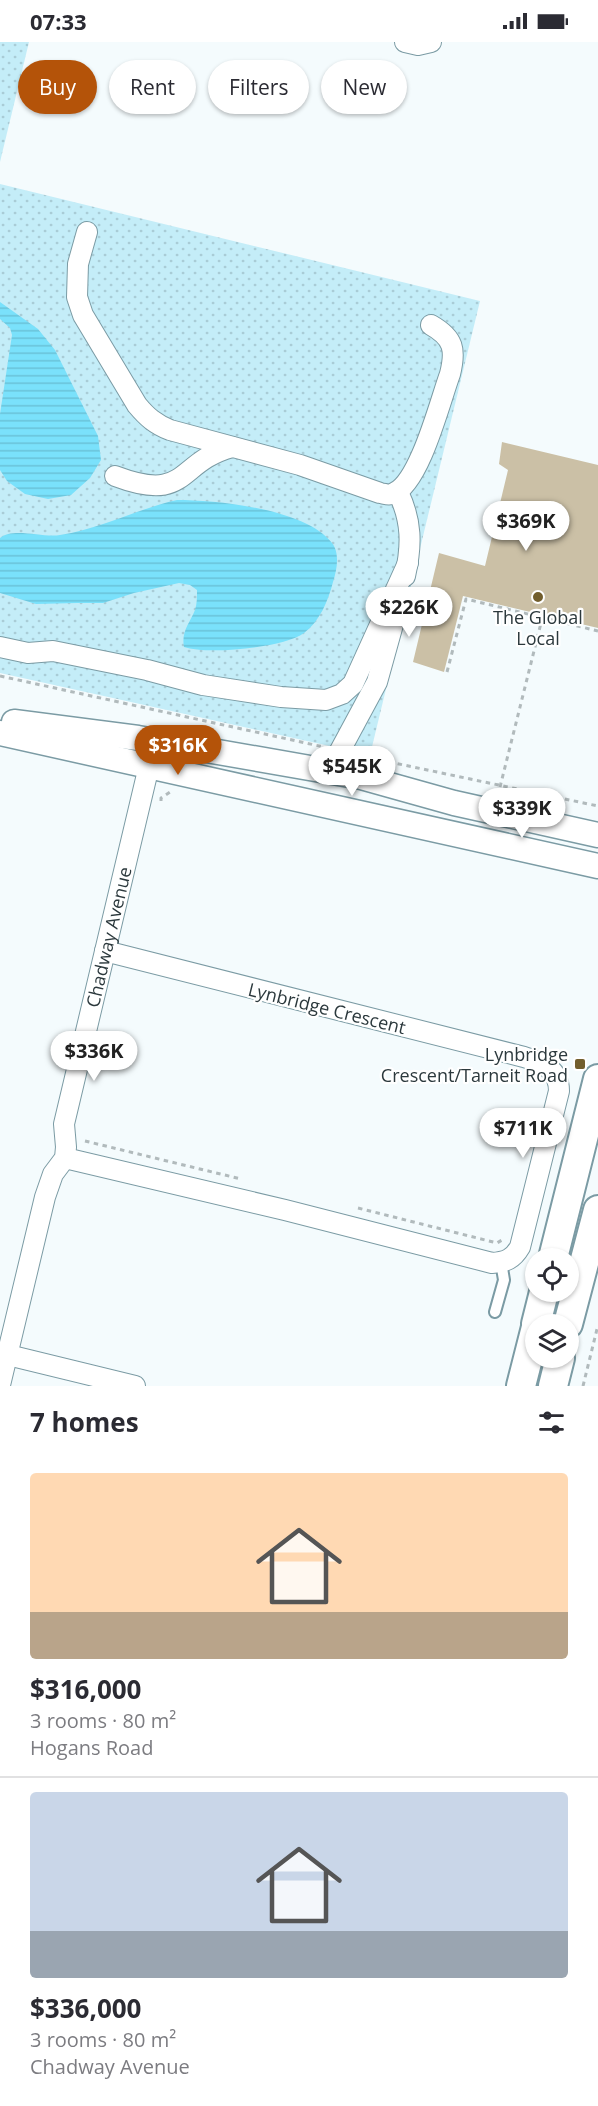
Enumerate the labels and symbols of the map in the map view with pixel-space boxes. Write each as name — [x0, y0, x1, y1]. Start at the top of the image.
pin: $369K — [484, 501, 568, 552]
pin: $226K — [367, 587, 451, 638]
marker: The Global Local — [531, 590, 545, 604]
place label: The Global Local — [493, 605, 583, 650]
pin: $316K — [136, 725, 220, 776]
pin: $545K — [310, 746, 394, 797]
pin: $339K — [480, 788, 564, 839]
street label: Chadway Avenue — [80, 864, 137, 1010]
street label: Lynbridge Crescent — [246, 977, 408, 1039]
pin: $336K — [52, 1031, 136, 1082]
place label: Lynbridge Crescent/Tarneit Road — [381, 1042, 568, 1087]
marker: Lynbridge Crescent/Tarneit Road — [573, 1057, 587, 1071]
pin: $711K — [481, 1108, 565, 1159]

